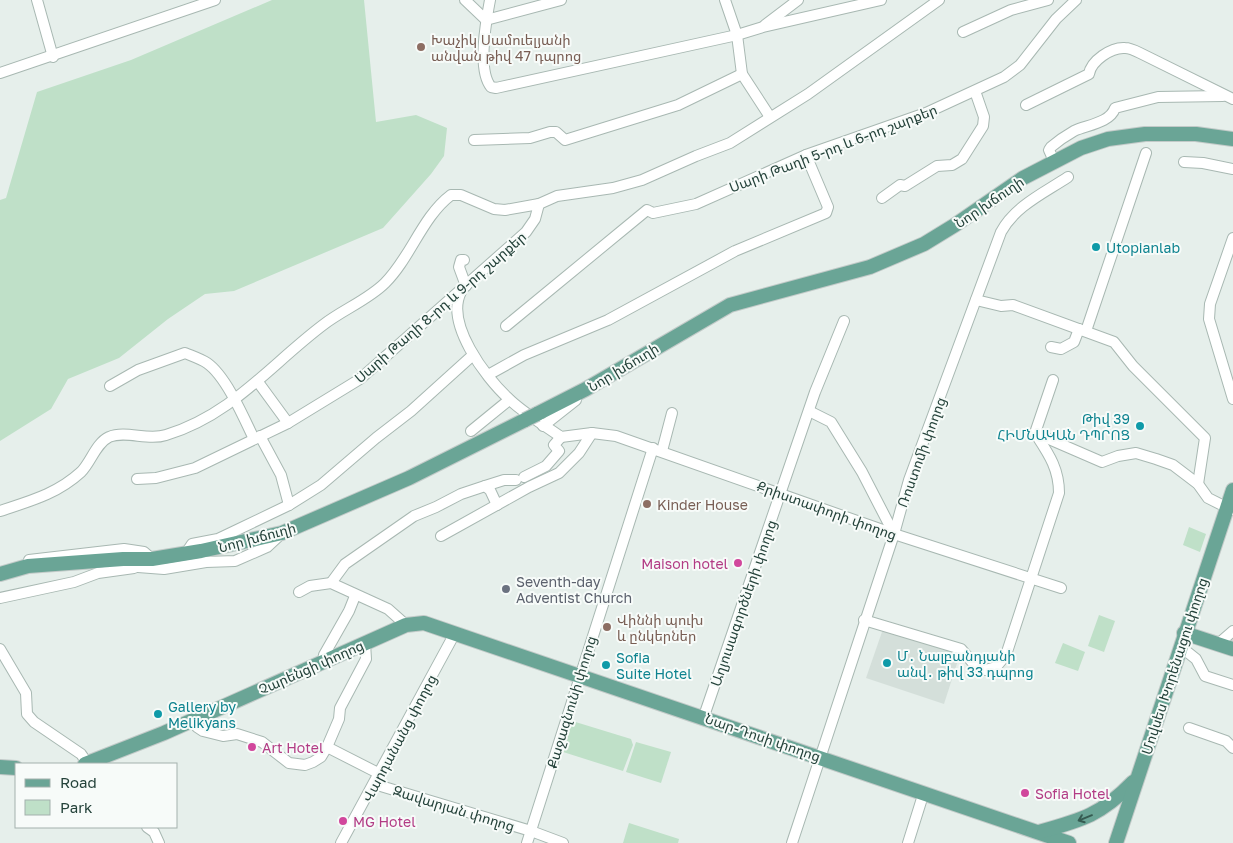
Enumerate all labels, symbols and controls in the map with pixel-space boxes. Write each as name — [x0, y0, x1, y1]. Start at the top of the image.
place label: Խաչիկ Սամուելյանի անվան թիվ 47 դպրոց — [431, 31, 581, 64]
marker: Խաչիկ Սամուելյանի անվան թիվ 47 դպրոց — [415, 41, 427, 53]
street label: Սարի Թաղի 5-րդ և 6-րդ շարքեր — [727, 100, 939, 196]
street label: Նոր խճուղի — [951, 173, 1027, 231]
street label: Սարի Թաղի 8-րդ և 9-րդ շարքեր — [351, 228, 529, 386]
place label: Utopianlab — [1106, 239, 1180, 256]
marker: Utopianlab — [1090, 241, 1102, 253]
street label: Նոր խճուղի — [584, 339, 662, 395]
street label: Ռոստոմի փողոց — [893, 395, 949, 509]
place label: Թիվ 39 ՀԻՄՆԱԿԱՆ ԴՊՐՈՑ — [997, 410, 1130, 443]
marker: Թիվ 39 ՀԻՄՆԱԿԱՆ ԴՊՐՈՑ — [1134, 420, 1146, 432]
street label: Քրիստափորի փողոց — [755, 477, 899, 543]
place label: Kinder House — [657, 496, 748, 513]
marker: Kinder House — [641, 498, 653, 510]
street label: Աղյուսագործների փողոց — [706, 517, 780, 689]
street label: Նոր խճուղի — [216, 518, 298, 556]
place label: Maison hotel — [641, 555, 728, 572]
marker: Maison hotel — [732, 557, 744, 569]
place label: Seventh-day Adventist Church — [516, 573, 632, 606]
street label: Մովսես Խորենացու փողոց — [1137, 575, 1211, 757]
marker: Seventh-day Adventist Church — [500, 583, 512, 595]
place label: Վիննի պուխ և ընկերներ — [617, 611, 703, 644]
marker: Վիննի պուխ և ընկերներ — [601, 621, 613, 633]
street label: Քաջազնունի փողոց — [543, 634, 599, 770]
street label: Չարենցի փողոց — [256, 636, 366, 698]
place label: Մ․ Նալբանդյանի անվ․ թիվ 33 դպրոց — [897, 647, 1034, 680]
place label: Sofia Suite Hotel — [616, 649, 692, 682]
marker: Մ․ Նալբանդյանի անվ․ թիվ 33 դպրոց — [881, 657, 893, 669]
marker: Sofia Suite Hotel — [600, 659, 612, 671]
street label: Վարդանանց փողոց — [358, 671, 440, 805]
place label: Gallery by Melikyans — [168, 698, 236, 731]
marker: Gallery by Melikyans — [152, 708, 164, 720]
street label: Նար-Դոսի փողոց — [703, 709, 823, 765]
place label: Art Hotel — [262, 739, 323, 756]
marker: Art Hotel — [246, 741, 258, 753]
legend — [15, 763, 178, 828]
text: Road — [60, 773, 97, 791]
street label: Զավարյան փողոց — [391, 781, 517, 835]
place label: Sofia Hotel — [1035, 785, 1110, 802]
marker: Sofia Hotel — [1019, 787, 1031, 799]
text: Park — [60, 798, 93, 816]
place label: MG Hotel — [353, 813, 416, 830]
one-way arrow — [1078, 814, 1093, 824]
marker: MG Hotel — [337, 815, 349, 827]

